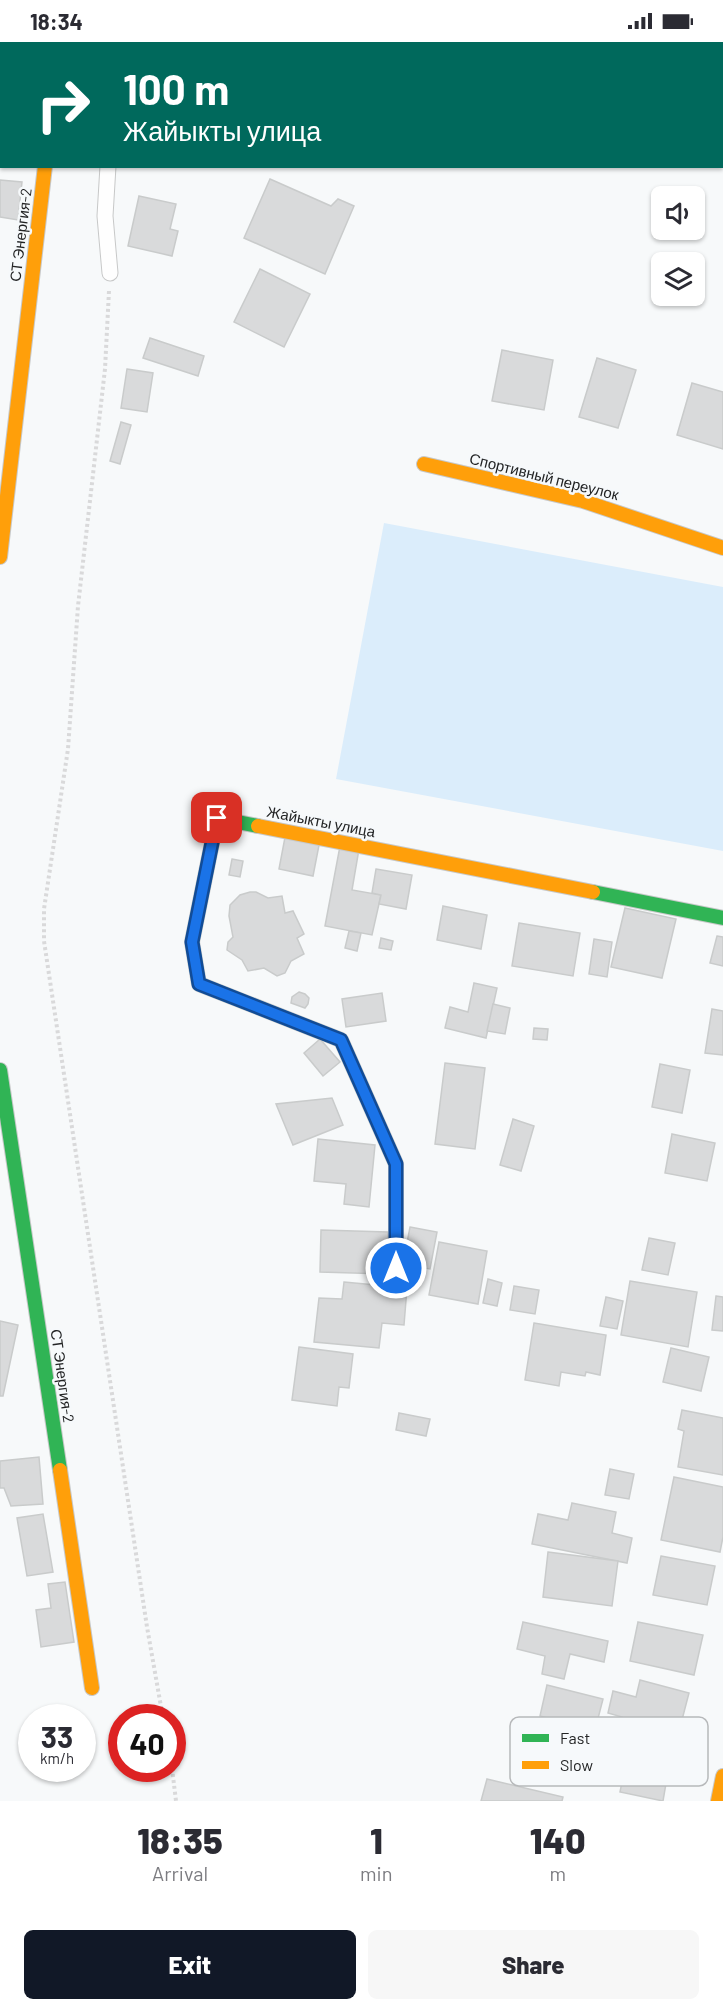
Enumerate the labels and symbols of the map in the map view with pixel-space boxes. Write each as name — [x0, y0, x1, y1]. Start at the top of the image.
street label: СТ Энергия-2 — [5, 187, 35, 283]
street label: Спортивный переулок — [468, 449, 621, 503]
pin — [191, 792, 242, 843]
street label: Жайыкты улица — [265, 802, 378, 840]
position arrow — [364, 1236, 428, 1300]
street label: СТ Энергия-2 — [48, 1328, 78, 1424]
speed limit sign: 40 — [108, 1704, 186, 1782]
legend — [510, 1717, 708, 1786]
text: Fast — [560, 1728, 590, 1747]
text: Slow — [560, 1755, 593, 1774]

